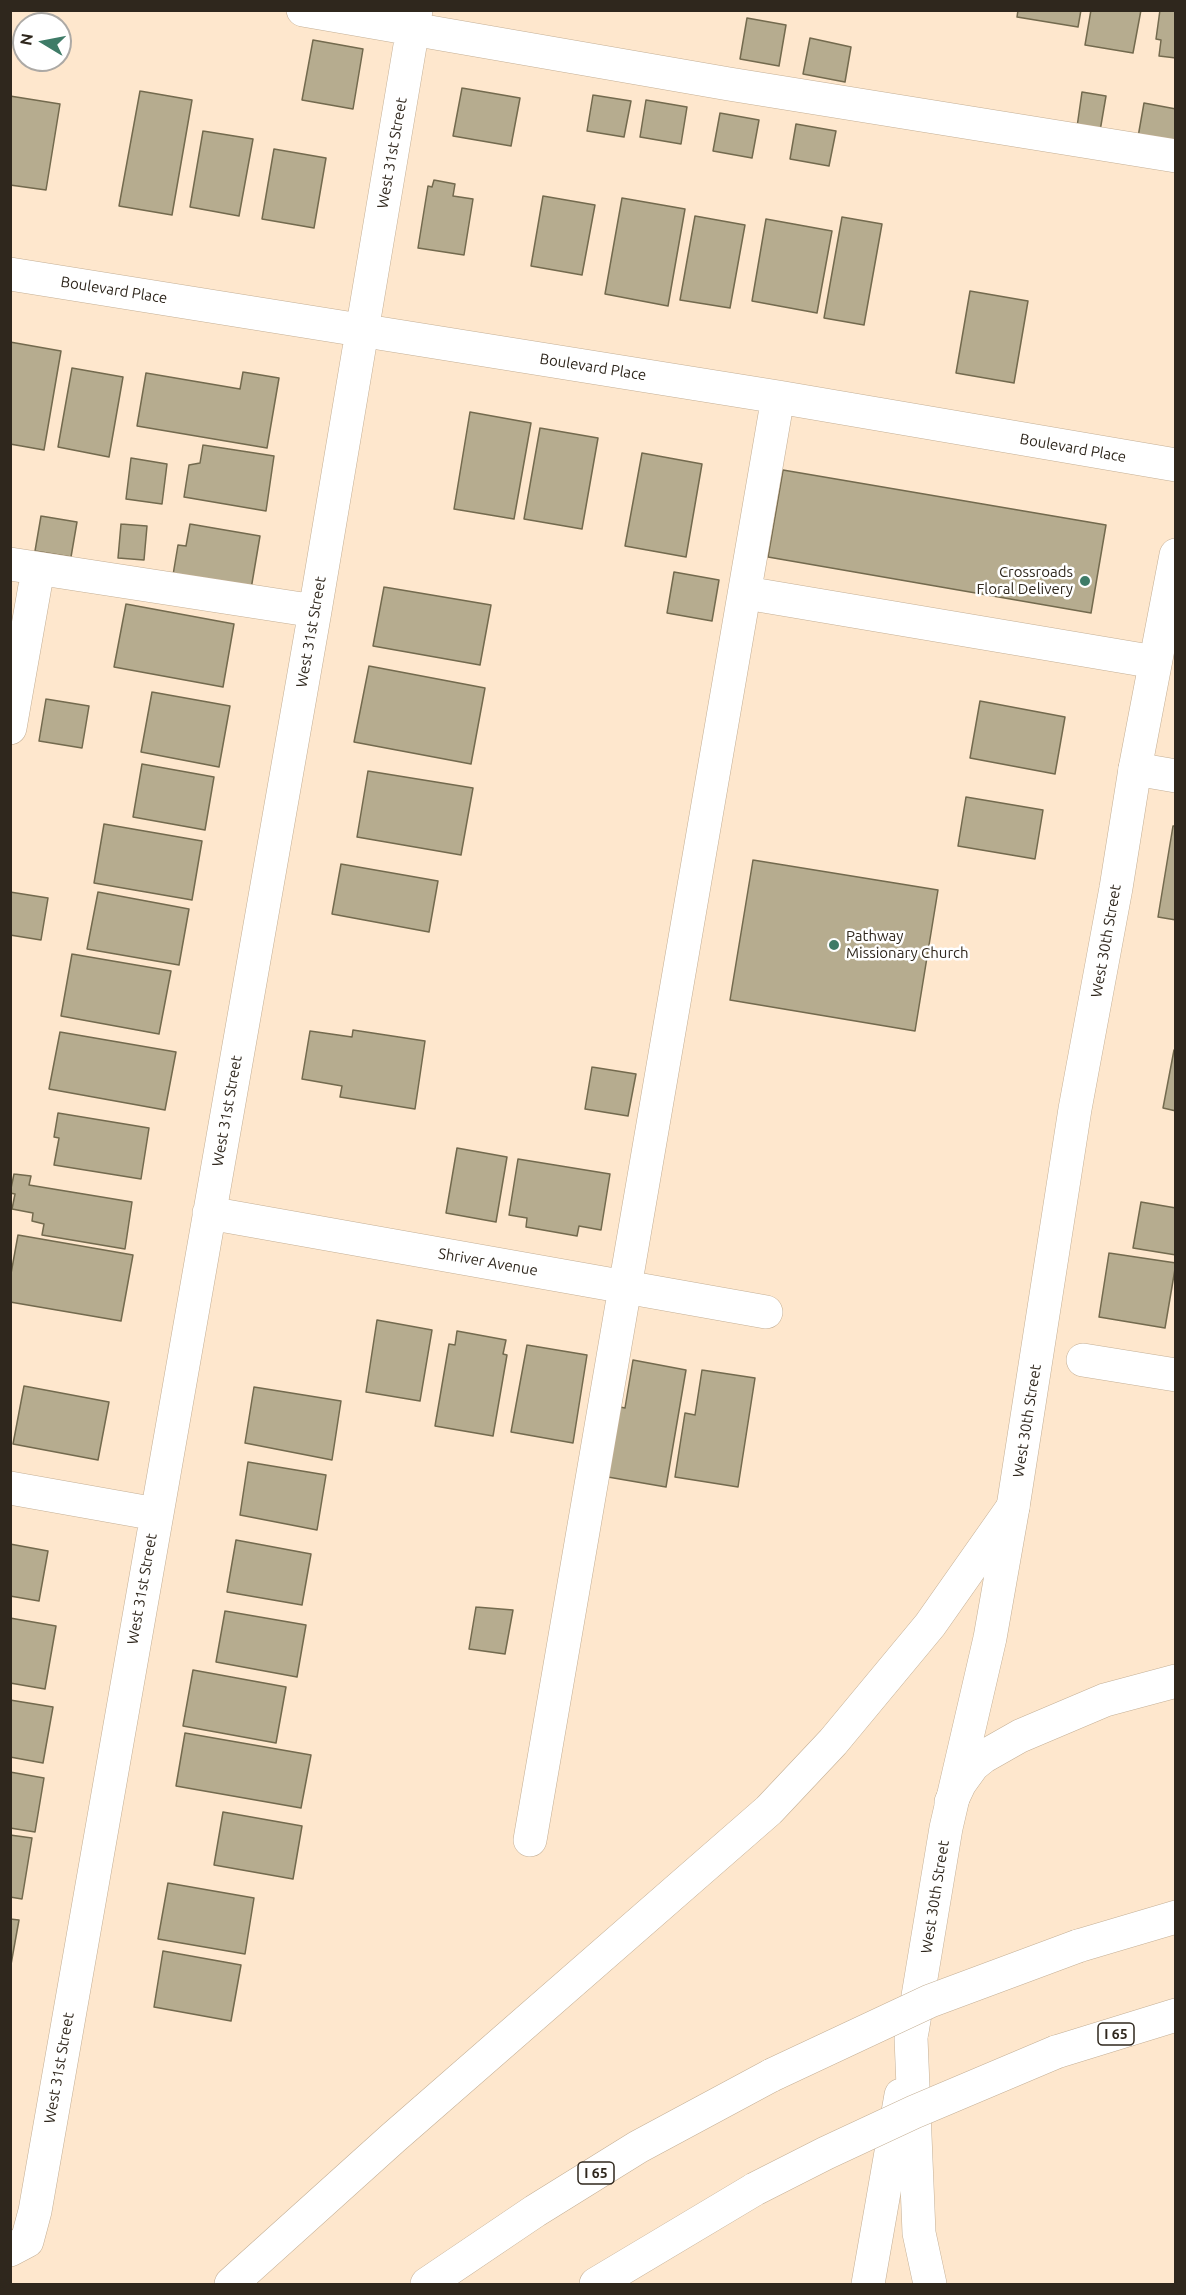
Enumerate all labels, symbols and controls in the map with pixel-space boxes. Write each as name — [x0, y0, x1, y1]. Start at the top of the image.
north arrow — [12, 12, 72, 72]
text: N — [16, 32, 36, 47]
street label: West 31st Street — [373, 96, 411, 210]
street label: Boulevard Place — [59, 273, 169, 307]
street label: Boulevard Place — [538, 350, 648, 384]
street label: Boulevard Place — [1018, 430, 1128, 466]
place label: Crossroads Floral Delivery — [976, 563, 1073, 598]
marker: Crossroads Floral Delivery — [1078, 574, 1092, 588]
street label: West 31st Street — [292, 575, 330, 689]
street label: West 30th Street — [1087, 883, 1125, 999]
place label: Pathway Missionary Church — [846, 927, 969, 962]
marker: Pathway Missionary Church — [827, 938, 841, 952]
street label: West 31st Street — [208, 1054, 246, 1168]
street label: Shriver Avenue — [437, 1244, 539, 1280]
street label: West 30th Street — [1009, 1363, 1045, 1479]
street label: West 31st Street — [123, 1532, 161, 1646]
street label: West 30th Street — [917, 1839, 953, 1955]
street label: West 31st Street — [40, 2011, 78, 2125]
road number: I 65 — [1098, 2023, 1134, 2045]
road number: I 65 — [578, 2162, 614, 2184]

